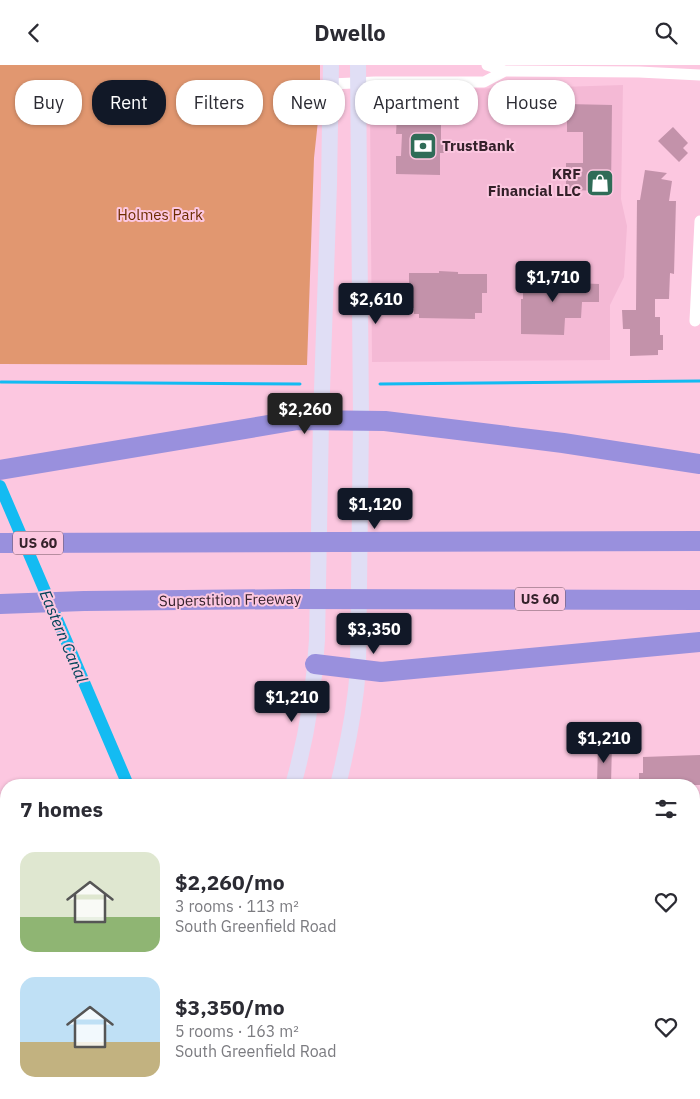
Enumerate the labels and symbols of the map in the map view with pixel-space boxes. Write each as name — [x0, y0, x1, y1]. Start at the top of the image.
bank icon: TrustBank — [408, 131, 438, 161]
place label: TrustBank — [442, 136, 515, 155]
place label: KRF Financial LLC — [488, 164, 581, 200]
shop icon: KRF Financial LLC — [585, 168, 615, 198]
park label: Holmes Park — [117, 205, 203, 224]
pin: $1,710 — [512, 261, 594, 303]
pin: $2,610 — [335, 283, 417, 325]
pin: $2,260 — [264, 393, 346, 435]
pin: $1,120 — [334, 487, 416, 530]
road number: US 60 — [13, 531, 63, 554]
water label: Eastern Canal — [36, 587, 93, 686]
road number: US 60 — [515, 587, 565, 611]
street label: Superstition Freeway — [159, 589, 302, 610]
pin: $3,350 — [333, 613, 415, 655]
pin: $1,210 — [251, 681, 333, 723]
pin: $1,210 — [563, 721, 645, 764]

